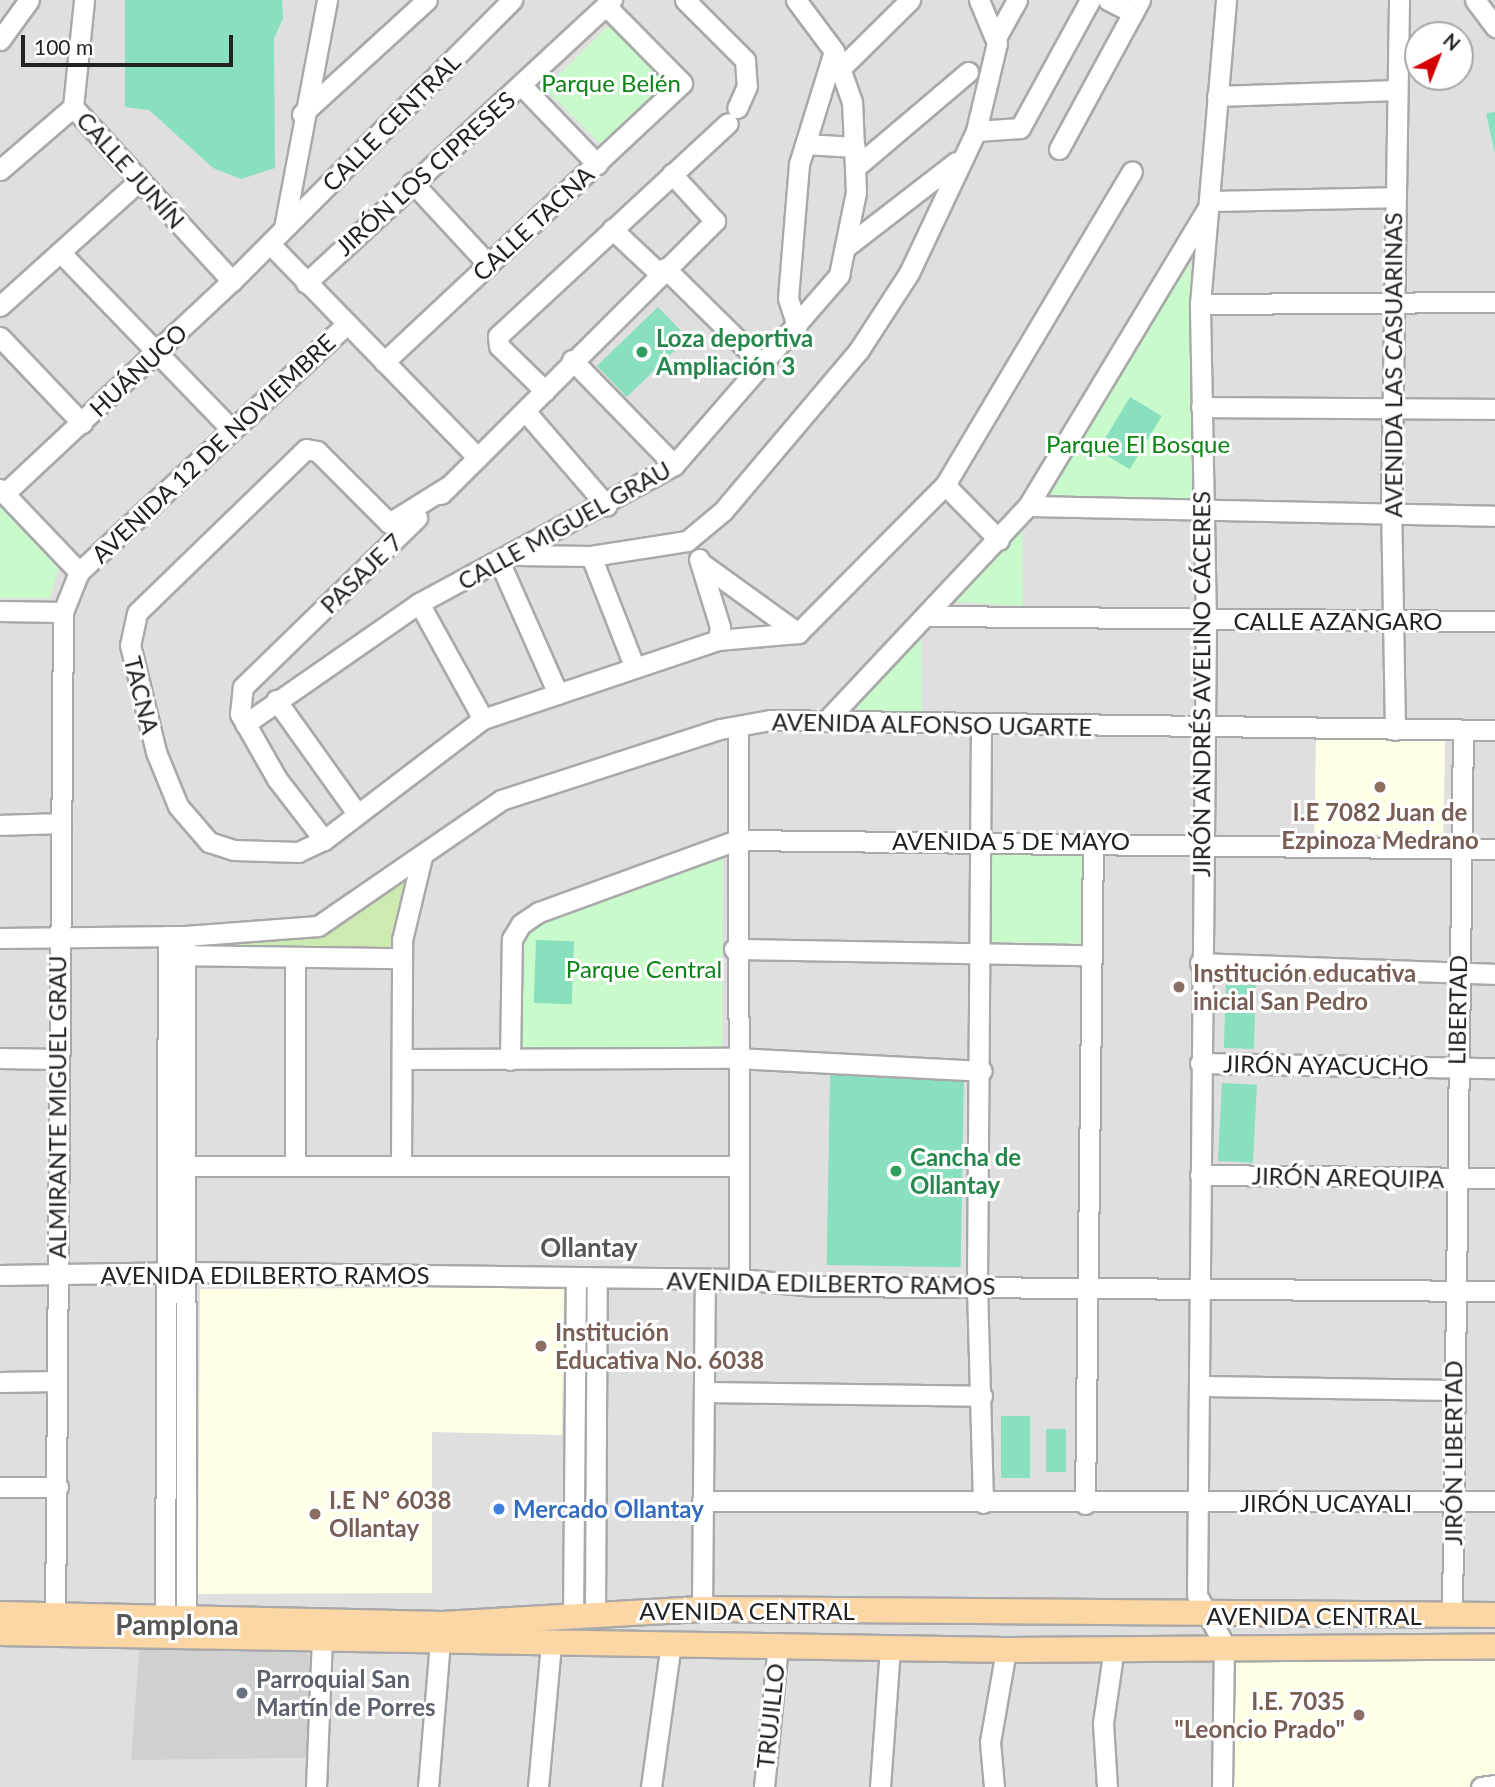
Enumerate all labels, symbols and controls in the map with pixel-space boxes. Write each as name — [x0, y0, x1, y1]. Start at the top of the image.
scale bar — [24, 21, 236, 65]
north arrow — [1404, 21, 1474, 91]
text: N — [1439, 28, 1465, 55]
text: 100 m — [34, 34, 93, 59]
street label: CALLE CENTRAL — [316, 47, 466, 197]
park label: Parque Belén — [541, 69, 681, 97]
street label: JIRÓN LOS CIPRESES — [329, 85, 521, 261]
street label: CALLE JUNÍN — [71, 105, 191, 235]
street label: CALLE TACNA — [466, 159, 600, 287]
street label: AVENIDA LAS CASUARINAS — [1379, 212, 1407, 518]
street label: HUÁNUCO — [83, 318, 193, 422]
place label: Loza deportiva Ampliación 3 — [656, 324, 813, 380]
street label: AVENIDA 12 DE NOVIEMBRE — [85, 327, 341, 569]
marker: Loza deportiva Ampliación 3 — [634, 344, 650, 360]
park label: Parque El Bosque — [1046, 430, 1230, 458]
street label: CALLE MIGUEL GRAU — [452, 454, 676, 596]
street label: JIRÓN ANDRÉS AVELINO CÁCERES — [1187, 490, 1215, 878]
street label: PASAJE 7 — [314, 527, 408, 619]
street label: CALLE AZANGARO — [1233, 607, 1443, 635]
street label: TACNA — [118, 653, 166, 737]
street label: AVENIDA ALFONSO UGARTE — [771, 707, 1093, 741]
marker: I.E 7082 Juan de Ezpinoza Medrano — [1372, 779, 1388, 795]
place label: I.E 7082 Juan de Ezpinoza Medrano — [1281, 798, 1479, 854]
street label: AVENIDA 5 DE MAYO — [892, 827, 1130, 855]
street label: ALMIRANTE MIGUEL GRAU — [43, 955, 71, 1259]
park label: Parque Central — [566, 955, 722, 983]
street label: LIBERTAD — [1442, 955, 1472, 1065]
place label: Institución educativa inicial San Pedro — [1193, 959, 1416, 1015]
marker: Institución educativa inicial San Pedro — [1171, 979, 1187, 995]
street label: JIRÓN AYACUCHO — [1223, 1049, 1429, 1081]
place label: Cancha de Ollantay — [910, 1143, 1021, 1199]
street label: JIRÓN AREQUIPA — [1251, 1161, 1445, 1193]
marker: Cancha de Ollantay — [888, 1163, 904, 1179]
district label: Ollantay — [540, 1232, 638, 1264]
street label: AVENIDA EDILBERTO RAMOS — [100, 1261, 430, 1289]
street label: AVENIDA EDILBERTO RAMOS — [666, 1266, 996, 1300]
place label: Institución Educativa No. 6038 — [555, 1318, 764, 1374]
marker: Institución Educativa No. 6038 — [533, 1338, 549, 1354]
street label: JIRÓN LIBERTAD — [1439, 1360, 1467, 1546]
place label: I.E N° 6038 Ollantay — [329, 1486, 451, 1542]
street label: JIRÓN UCAYALI — [1240, 1489, 1412, 1517]
place label: Mercado Ollantay — [513, 1495, 704, 1523]
marker: Mercado Ollantay — [491, 1501, 507, 1517]
marker: I.E N° 6038 Ollantay — [307, 1506, 323, 1522]
street label: AVENIDA CENTRAL — [639, 1597, 855, 1625]
street label: AVENIDA CENTRAL — [1206, 1602, 1422, 1630]
district label: Pamplona — [115, 1607, 239, 1641]
street label: TRUJILLO — [750, 1662, 790, 1770]
place label: Parroquial San Martín de Porres — [256, 1665, 436, 1721]
marker: Parroquial San Martín de Porres — [234, 1685, 250, 1701]
place label: I.E. 7035 "Leoncio Prado" — [1174, 1687, 1345, 1743]
marker: I.E. 7035 "Leoncio Prado" — [1351, 1707, 1367, 1723]

